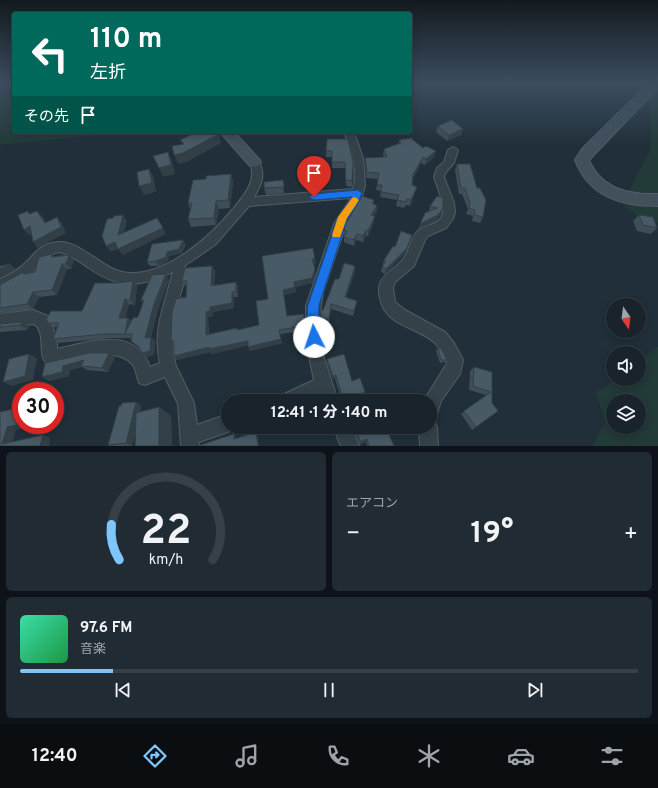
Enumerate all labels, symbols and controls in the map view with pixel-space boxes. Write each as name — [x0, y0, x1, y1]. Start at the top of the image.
text: 110 m — [90, 22, 162, 58]
icon: left — [24, 28, 76, 80]
text: 左折 — [90, 62, 126, 85]
icon: arrive — [77, 104, 99, 126]
text: その先 — [24, 108, 69, 127]
pin — [297, 156, 331, 197]
icon: arrive — [303, 162, 325, 184]
north arrow — [606, 298, 646, 338]
map controls — [606, 298, 646, 434]
position arrow — [293, 316, 335, 358]
button: sound — [606, 346, 646, 386]
speed limit sign: 30 — [12, 382, 64, 434]
button: layers — [606, 394, 646, 434]
text: 12:41 · 1 分 · 140 m — [271, 404, 387, 423]
text: エアコン — [346, 496, 398, 512]
text: 22 — [141, 505, 191, 558]
text: 19° — [471, 516, 513, 553]
text: − — [346, 521, 360, 548]
text: + — [624, 521, 638, 548]
text: km/h — [149, 550, 183, 568]
text: 97.6 FM — [80, 619, 132, 638]
text: 音楽 — [80, 642, 106, 658]
icon: previous — [112, 679, 134, 701]
icon: pause — [318, 679, 340, 701]
icon: next — [524, 679, 546, 701]
icon: directions — [141, 742, 169, 770]
icon: music — [233, 742, 261, 770]
icon: phone — [324, 742, 352, 770]
icon: climate — [415, 742, 443, 770]
icon: car — [507, 742, 535, 770]
icon: filters — [598, 742, 626, 770]
text: 12:40 — [32, 745, 78, 768]

